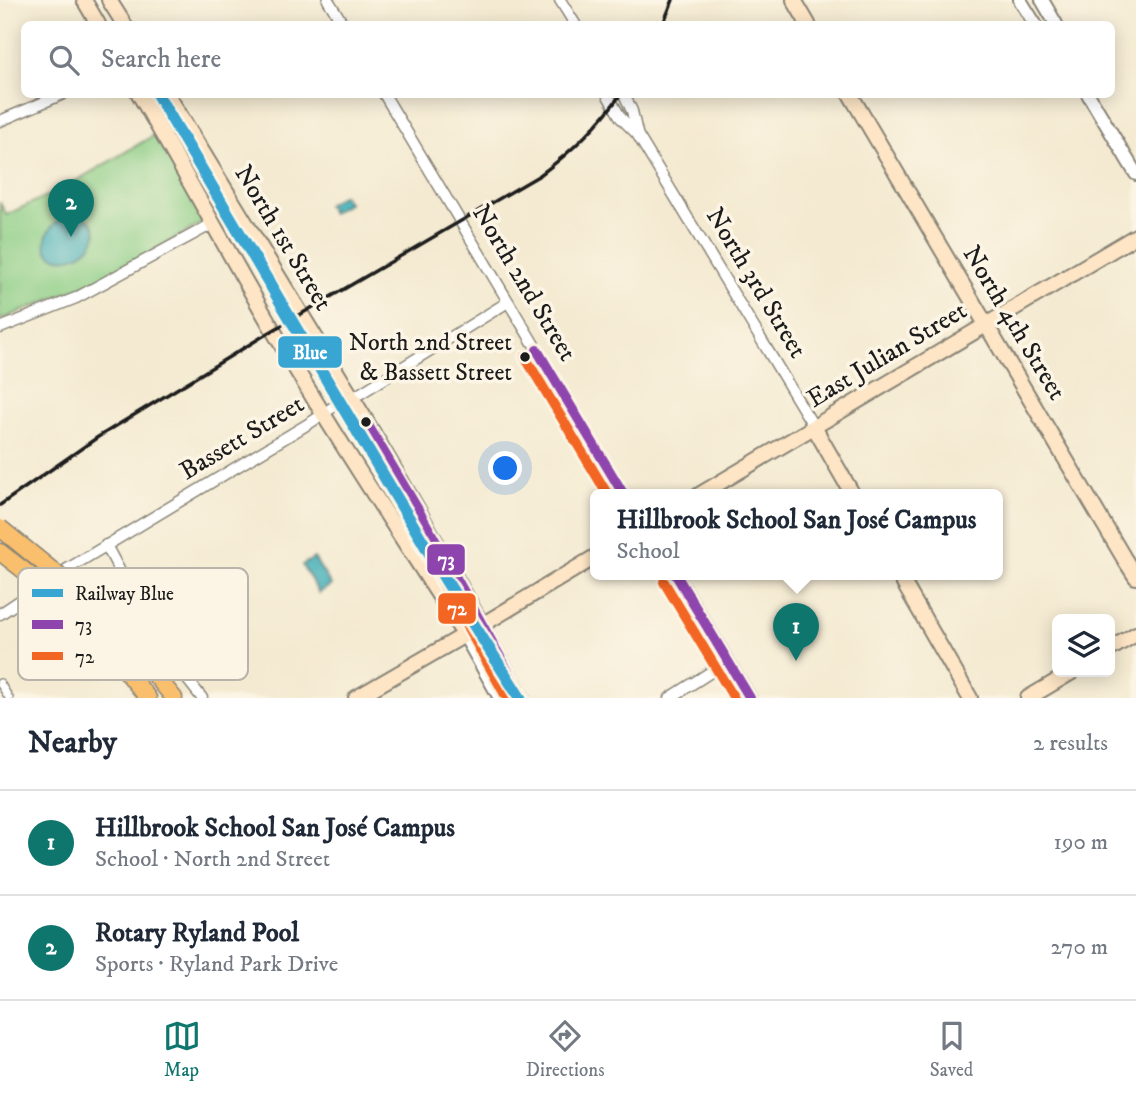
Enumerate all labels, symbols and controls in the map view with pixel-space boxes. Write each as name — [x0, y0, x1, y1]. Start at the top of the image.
search box — [21, 21, 1115, 98]
icon: search — [45, 41, 83, 79]
text: Search here — [101, 43, 221, 76]
street label: North 1st Street — [227, 159, 339, 317]
pin: 2 — [48, 179, 94, 237]
street label: North 2nd Street — [464, 199, 584, 367]
street label: North 3rd Street — [698, 202, 814, 364]
street label: North 4th Street — [955, 240, 1073, 406]
street label: East Julian Street — [801, 294, 973, 416]
place label: North 2nd Street & Bassett Street — [349, 328, 512, 388]
line badge: Blue — [277, 335, 343, 369]
text: Blue — [293, 342, 327, 365]
marker: North 2nd Street & Bassett Street — [518, 350, 532, 364]
street label: Bassett Street — [174, 388, 310, 488]
unlabelled marker — [359, 415, 373, 429]
your location — [488, 451, 522, 485]
popup — [590, 489, 1003, 580]
text: Hillbrook School San José Campus — [616, 504, 977, 537]
text: School — [616, 537, 680, 566]
line badge: 73 — [426, 543, 466, 576]
text: 73 — [437, 549, 455, 572]
legend — [18, 568, 248, 680]
text: Railway Blue — [75, 583, 174, 606]
line badge: 72 — [437, 592, 477, 625]
text: 72 — [447, 598, 467, 621]
pin: 1 — [773, 603, 819, 661]
text: 73 — [75, 614, 92, 637]
map controls — [1052, 614, 1115, 677]
button: layers — [1052, 614, 1115, 677]
text: 72 — [75, 646, 95, 669]
text: Nearby — [28, 725, 117, 762]
text: 2 results — [1033, 729, 1108, 758]
text: Hillbrook School San José Campus — [95, 812, 455, 845]
text: 1 — [47, 828, 55, 857]
text: 190 m — [1054, 828, 1108, 857]
text: School · North 2nd Street — [95, 845, 330, 874]
text: Rotary Ryland Pool — [95, 917, 299, 950]
text: 2 — [45, 933, 57, 962]
text: 270 m — [1051, 933, 1108, 962]
text: Sports · Ryland Park Drive — [95, 950, 338, 979]
tab: Map — [163, 1017, 201, 1082]
tab: Directions — [526, 1017, 605, 1082]
tab: Saved — [930, 1017, 973, 1082]

